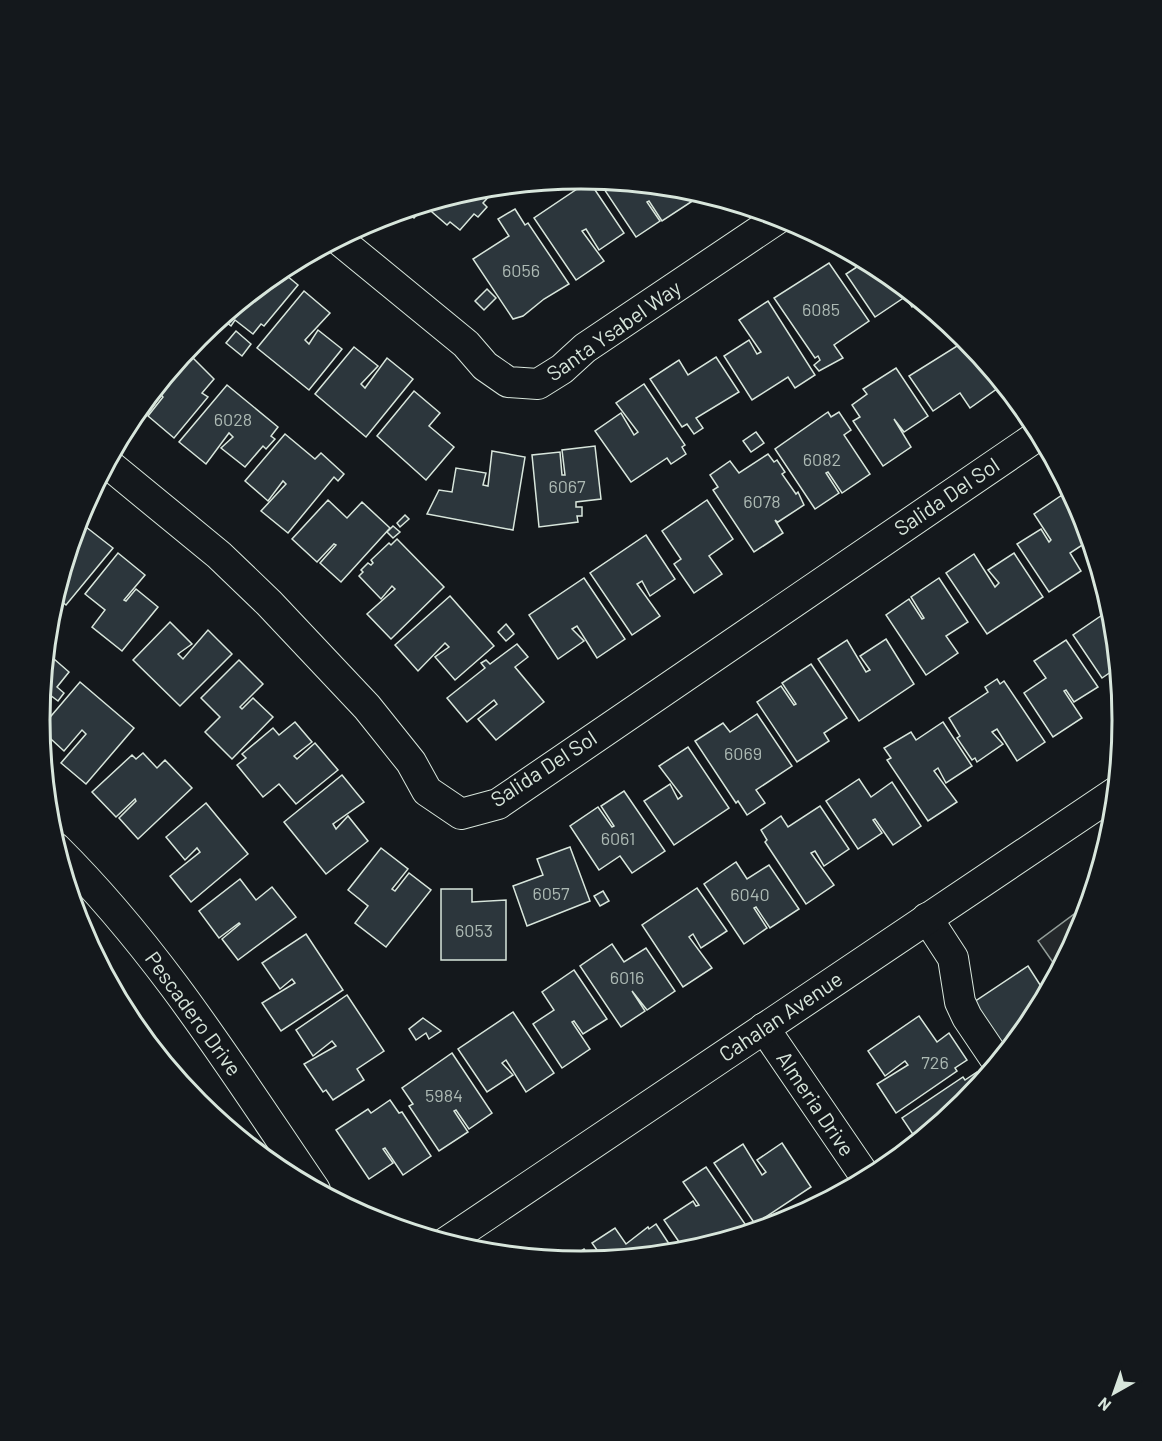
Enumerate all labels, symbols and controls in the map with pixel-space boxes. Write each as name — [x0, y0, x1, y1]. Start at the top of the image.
house number: 6056 — [502, 259, 540, 281]
street label: Santa Ysabel Way — [541, 274, 685, 385]
house number: 6085 — [802, 298, 840, 320]
house number: 6028 — [214, 408, 252, 430]
house number: 6082 — [803, 448, 841, 470]
street label: Salida Del Sol — [889, 451, 1003, 540]
house number: 6067 — [548, 475, 586, 497]
house number: 6078 — [743, 490, 781, 512]
street label: Salida Del Sol — [486, 724, 601, 811]
house number: 6069 — [724, 742, 762, 764]
house number: 6061 — [601, 827, 635, 849]
house number: 6057 — [532, 882, 570, 904]
house number: 6040 — [730, 883, 770, 905]
house number: 6053 — [455, 919, 493, 941]
street label: Pescadero Drive — [141, 946, 248, 1080]
street label: Cahalan Avenue — [714, 965, 847, 1066]
house number: 6016 — [610, 966, 644, 988]
street label: Almeria Drive — [772, 1046, 860, 1160]
house number: 726 — [921, 1051, 949, 1073]
house number: 5984 — [425, 1084, 463, 1106]
north arrow — [1084, 1363, 1144, 1423]
text: N — [1094, 1394, 1114, 1416]

